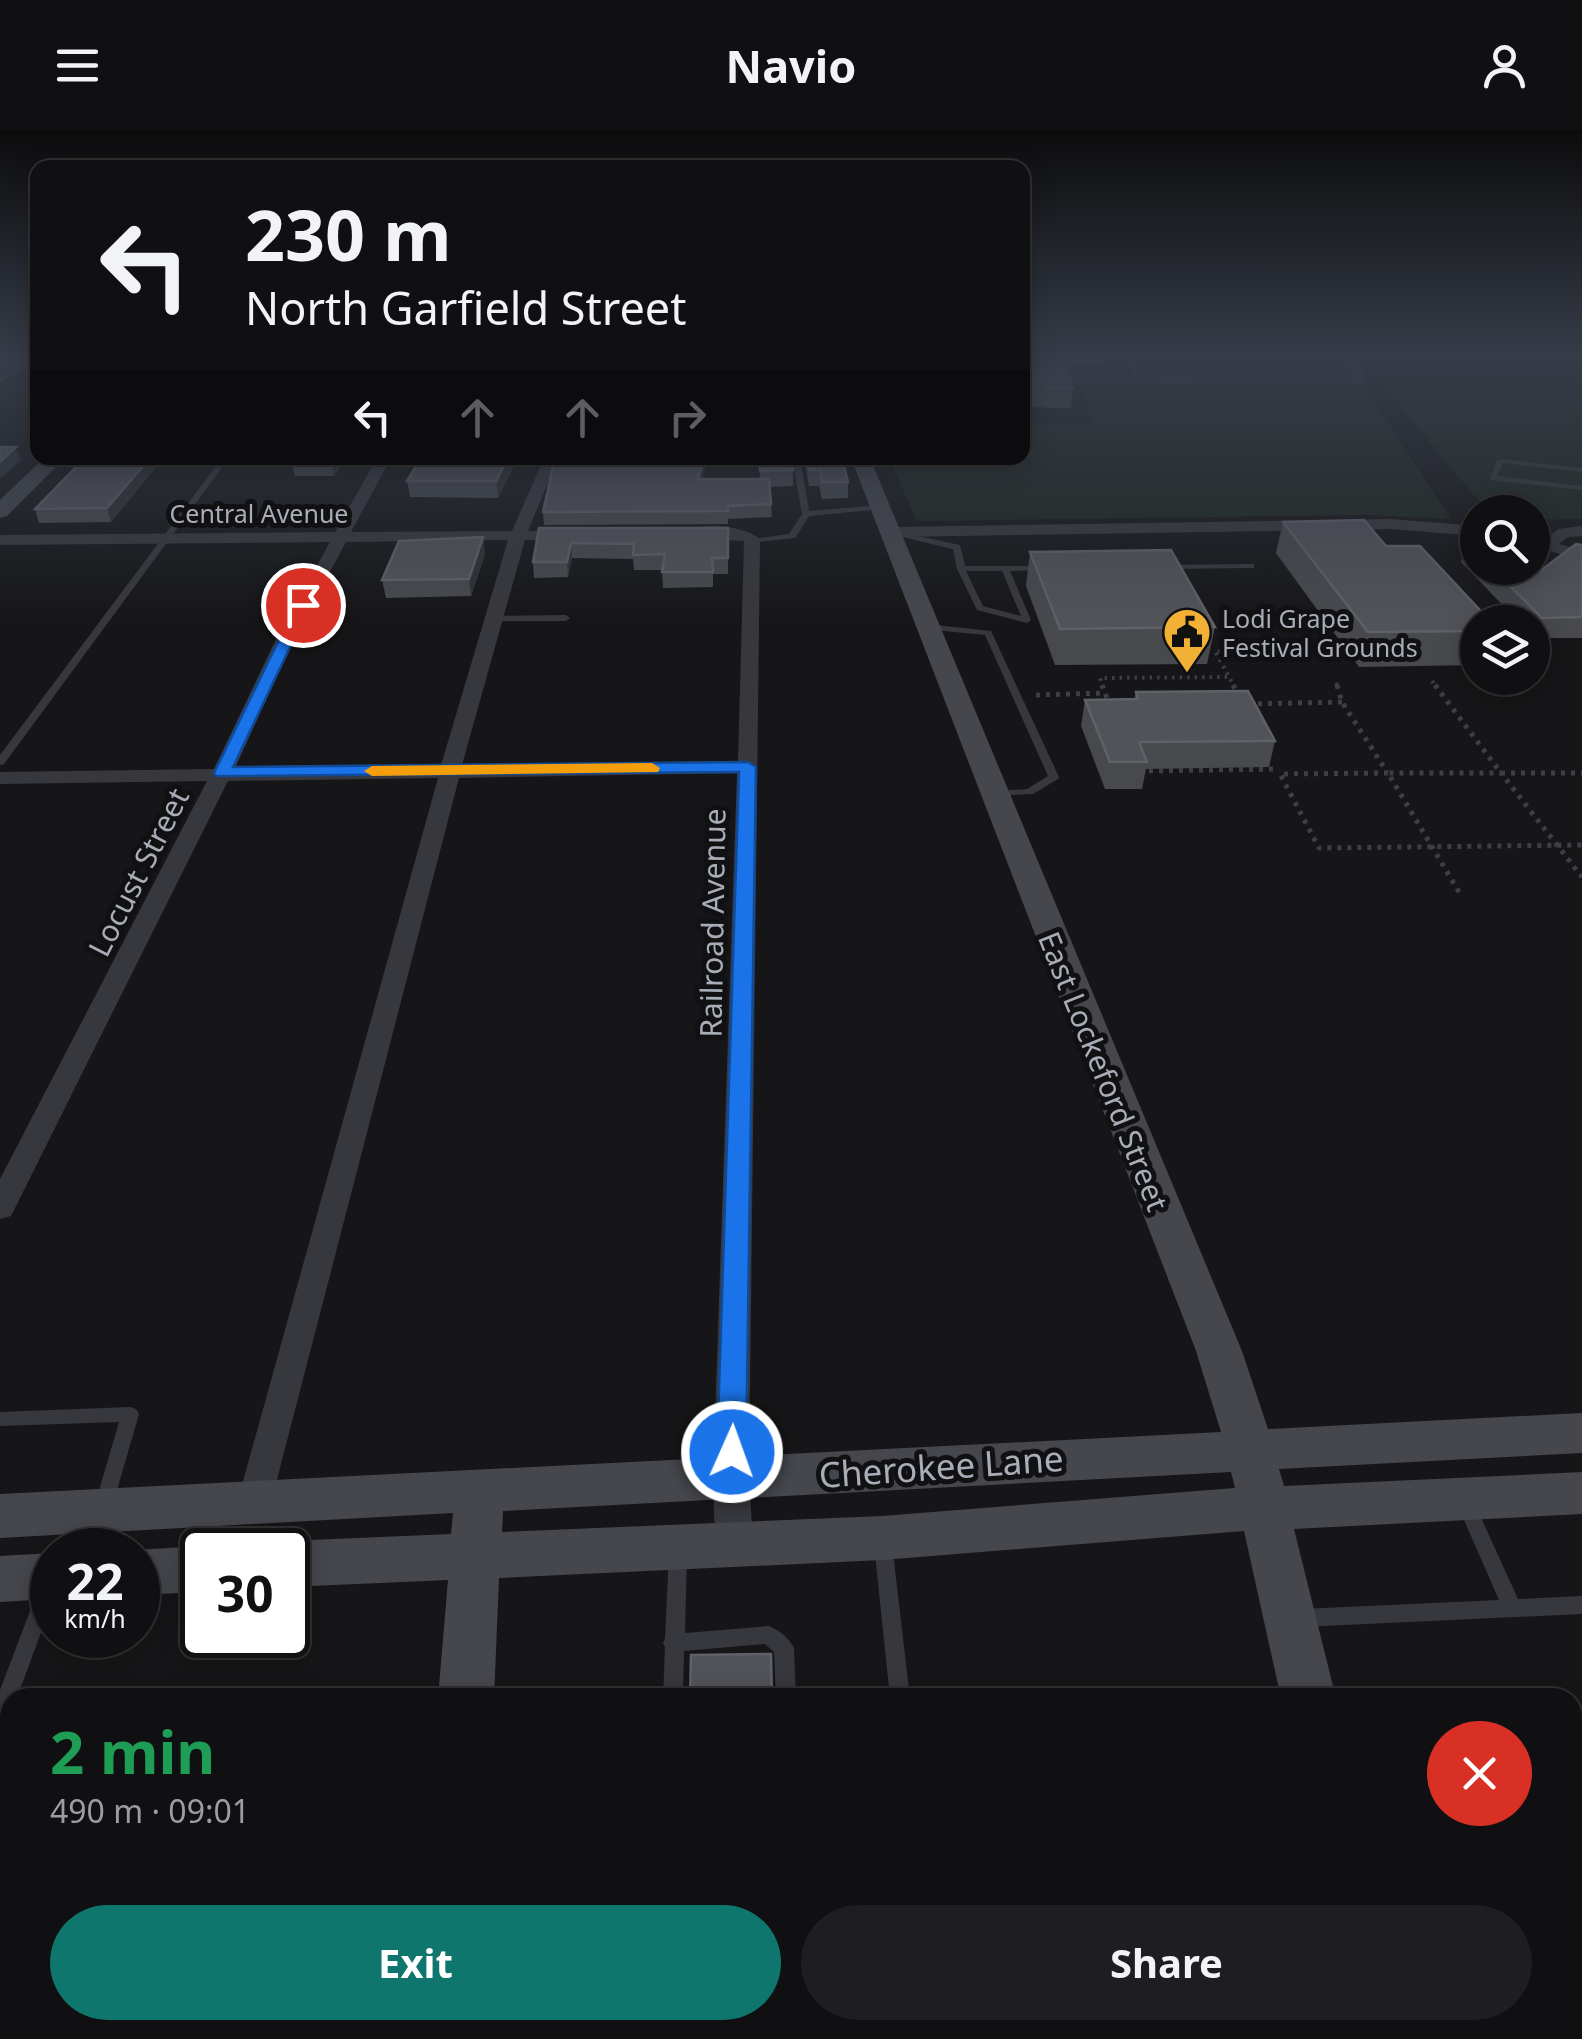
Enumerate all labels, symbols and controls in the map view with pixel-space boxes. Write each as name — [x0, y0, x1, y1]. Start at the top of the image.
text: Navio — [726, 35, 856, 96]
icon: menu — [50, 38, 105, 93]
icon: person — [1477, 38, 1532, 93]
text: 230 m — [245, 186, 452, 282]
icon: left — [80, 200, 210, 330]
text: North Garfield Street — [245, 277, 686, 338]
icon: left — [345, 390, 400, 445]
icon: ahead — [450, 390, 505, 445]
icon: ahead — [555, 390, 610, 445]
icon: right — [660, 390, 715, 445]
map controls — [1460, 495, 1550, 695]
button: search — [1460, 495, 1550, 585]
street label: Central Avenue — [170, 496, 348, 530]
pin — [261, 563, 346, 648]
icon: arrive — [276, 578, 331, 633]
place label: Lodi Grape Festival Grounds — [1222, 601, 1418, 664]
button: layers — [1460, 605, 1550, 695]
public building icon: Lodi Grape Festival Grounds — [1161, 606, 1213, 674]
street label: Locust Street — [78, 781, 198, 963]
street label: Railroad Avenue — [690, 808, 734, 1038]
street label: East Lockeford Street — [1029, 925, 1179, 1217]
position arrow — [680, 1400, 784, 1504]
street label: Cherokee Lane — [817, 1434, 1065, 1498]
speed limit sign: 30 — [180, 1528, 310, 1658]
text: 22 — [66, 1547, 124, 1615]
text: km/h — [64, 1601, 126, 1635]
text: 2 min — [50, 1710, 215, 1792]
button: close — [1427, 1721, 1532, 1826]
text: 490 m · 09:01 — [50, 1789, 250, 1832]
button: Exit — [50, 1905, 781, 2020]
button: Share — [801, 1905, 1532, 2020]

